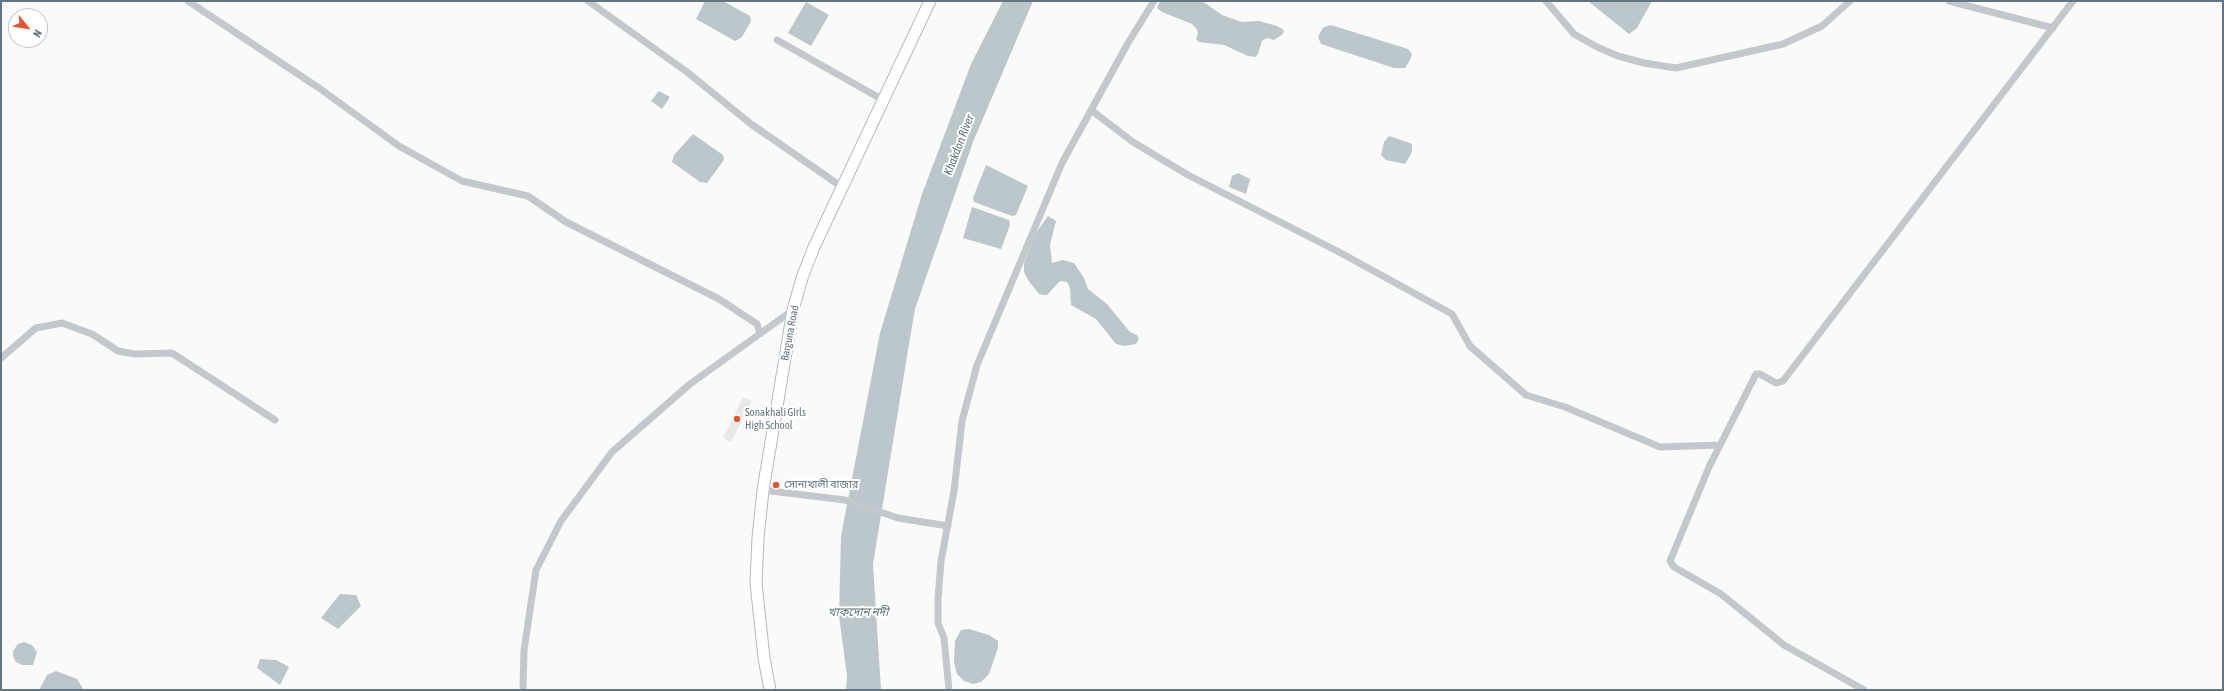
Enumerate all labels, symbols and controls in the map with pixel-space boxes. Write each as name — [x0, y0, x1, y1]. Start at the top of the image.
north arrow — [8, 8, 48, 48]
text: N — [31, 28, 44, 39]
water label: Khakdon River — [941, 113, 977, 177]
street label: Barguna Road — [778, 304, 802, 362]
place label: Sonakhali Girls High School — [745, 406, 806, 432]
marker: Sonakhali Girls High School — [732, 414, 742, 424]
place label: সোনাখালী বাজার — [784, 478, 858, 492]
marker: সোনাখালী বাজার — [771, 480, 781, 490]
water label: খাকদোন নদী — [828, 605, 888, 619]

